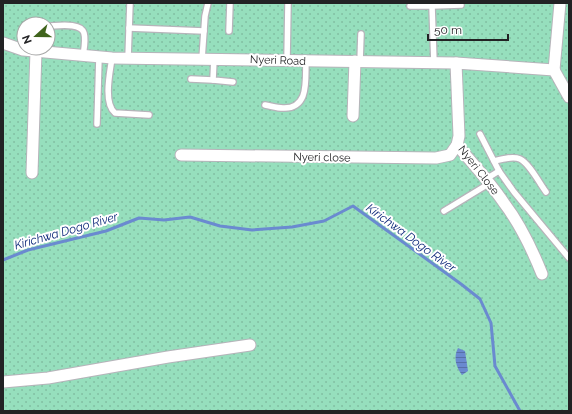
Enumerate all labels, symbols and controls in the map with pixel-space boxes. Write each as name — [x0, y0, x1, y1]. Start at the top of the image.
north arrow — [16, 16, 56, 56]
scale bar — [428, 16, 508, 42]
text: 50 m — [434, 23, 462, 37]
text: N — [20, 33, 35, 46]
street label: Nyeri Road — [250, 53, 306, 68]
street label: Nyeri Close — [455, 143, 502, 198]
street label: Nyeri close — [293, 151, 351, 165]
water label: Kirichwa Dogo River — [364, 201, 459, 276]
water label: Kirichwa Dogo River — [13, 209, 120, 252]

